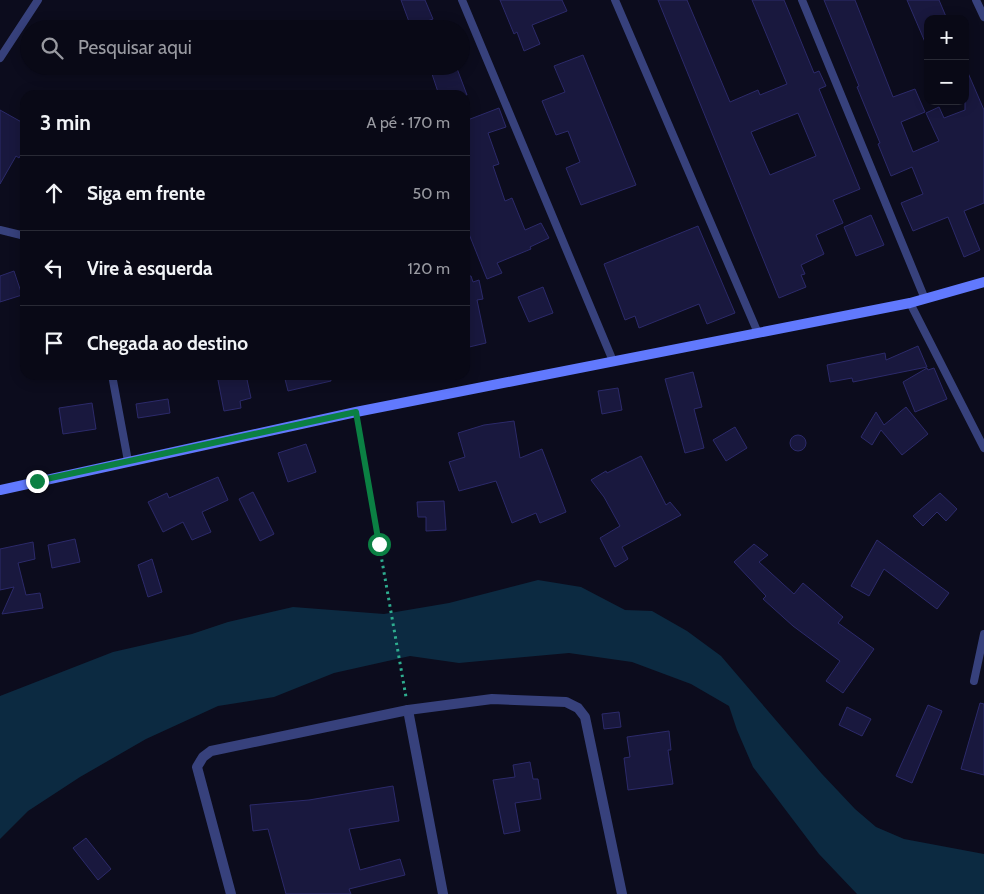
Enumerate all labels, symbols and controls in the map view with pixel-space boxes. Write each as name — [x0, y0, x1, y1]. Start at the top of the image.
map controls — [924, 15, 969, 105]
button: + — [924, 15, 969, 60]
search box — [20, 20, 470, 75]
icon: search — [38, 34, 66, 62]
text: Pesquisar aqui — [78, 36, 192, 59]
button: − — [924, 60, 969, 105]
text: 3 min — [40, 110, 91, 135]
text: A pé · 170 m — [367, 113, 450, 132]
icon: ahead — [40, 179, 68, 207]
text: Siga em frente — [87, 182, 205, 205]
text: 50 m — [413, 184, 450, 203]
icon: left — [40, 254, 68, 282]
text: Vire à esquerda — [87, 257, 213, 280]
text: 120 m — [408, 259, 450, 278]
icon: arrive — [40, 329, 68, 357]
text: Chegada ao destino — [87, 332, 248, 355]
route end — [26, 470, 49, 493]
route start — [368, 533, 391, 556]

